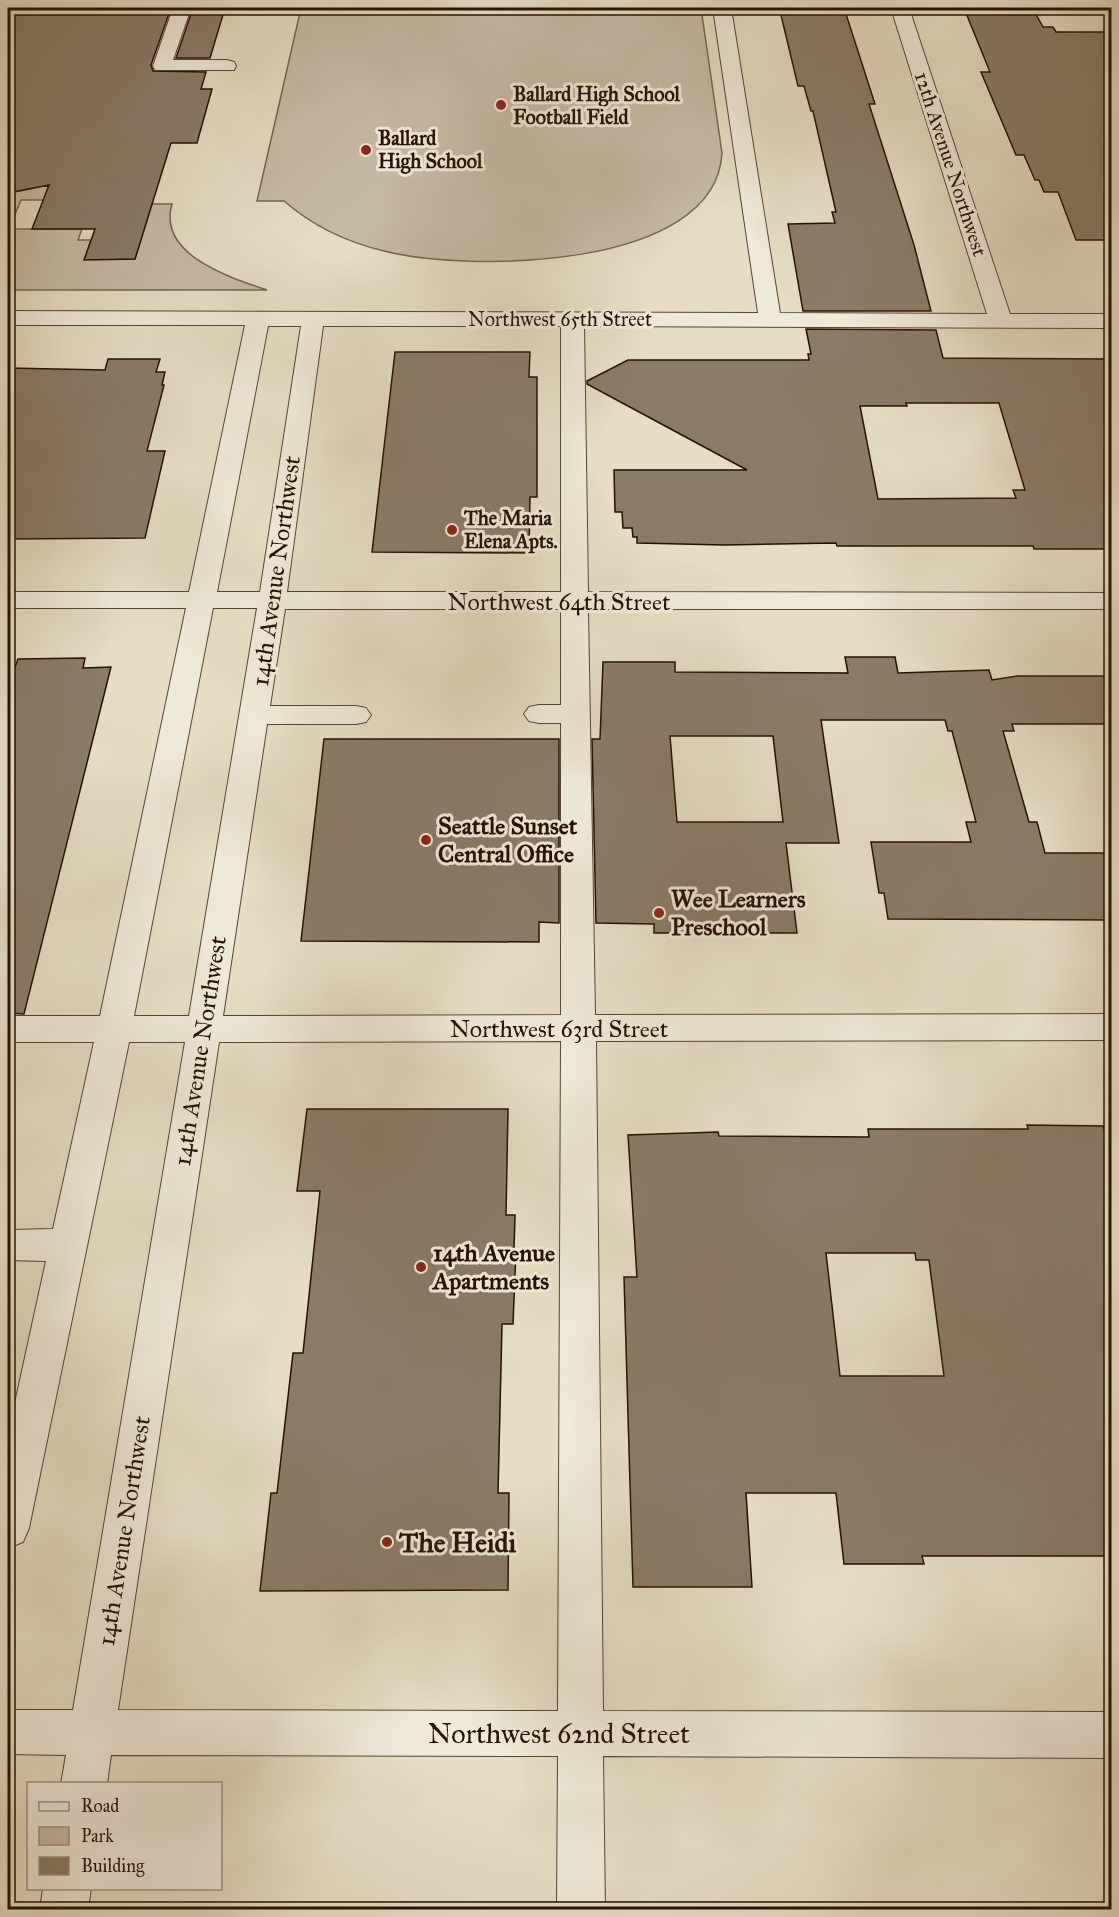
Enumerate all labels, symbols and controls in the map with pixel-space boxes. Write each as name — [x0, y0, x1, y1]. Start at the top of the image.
street label: 12th Avenue Northwest — [910, 69, 992, 259]
place label: Ballard High School Football Field — [513, 82, 681, 129]
marker: Ballard High School Football Field — [494, 98, 508, 112]
place label: Ballard High School — [378, 126, 483, 174]
marker: Ballard High School — [359, 143, 373, 157]
street label: Northwest 65th Street — [468, 307, 652, 331]
street label: 14th Avenue Northwest — [245, 453, 307, 688]
place label: The Maria Elena Apts. — [463, 506, 558, 554]
marker: The Maria Elena Apts. — [445, 523, 459, 537]
street label: Northwest 64th Street — [448, 587, 671, 617]
place label: Seattle Sunset Central Office — [438, 811, 578, 869]
marker: Seattle Sunset Central Office — [419, 833, 433, 847]
place label: Wee Learners Preschool — [671, 884, 806, 942]
marker: Wee Learners Preschool — [652, 906, 666, 920]
street label: 14th Avenue Northwest — [167, 933, 233, 1168]
street label: Northwest 63rd Street — [450, 1014, 669, 1044]
place label: 14th Avenue Apartments — [431, 1238, 555, 1296]
marker: 14th Avenue Apartments — [414, 1260, 428, 1274]
street label: 14th Avenue Northwest — [91, 1413, 157, 1648]
place label: The Heidi — [399, 1525, 517, 1560]
marker: The Heidi — [380, 1535, 394, 1549]
street label: Northwest 62nd Street — [428, 1716, 690, 1751]
legend — [27, 1782, 222, 1890]
text: Road — [81, 1795, 119, 1817]
text: Park — [81, 1825, 114, 1847]
text: Building — [81, 1855, 145, 1878]

